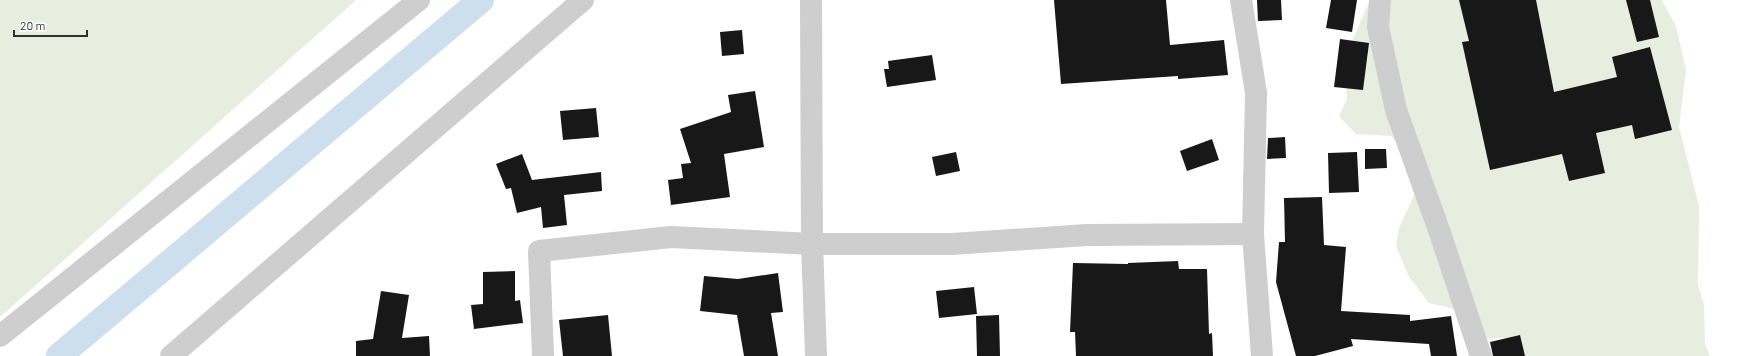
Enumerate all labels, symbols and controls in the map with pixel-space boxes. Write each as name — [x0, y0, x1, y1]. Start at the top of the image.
scale bar — [14, 12, 87, 38]
text: 20 m — [20, 18, 46, 32]

